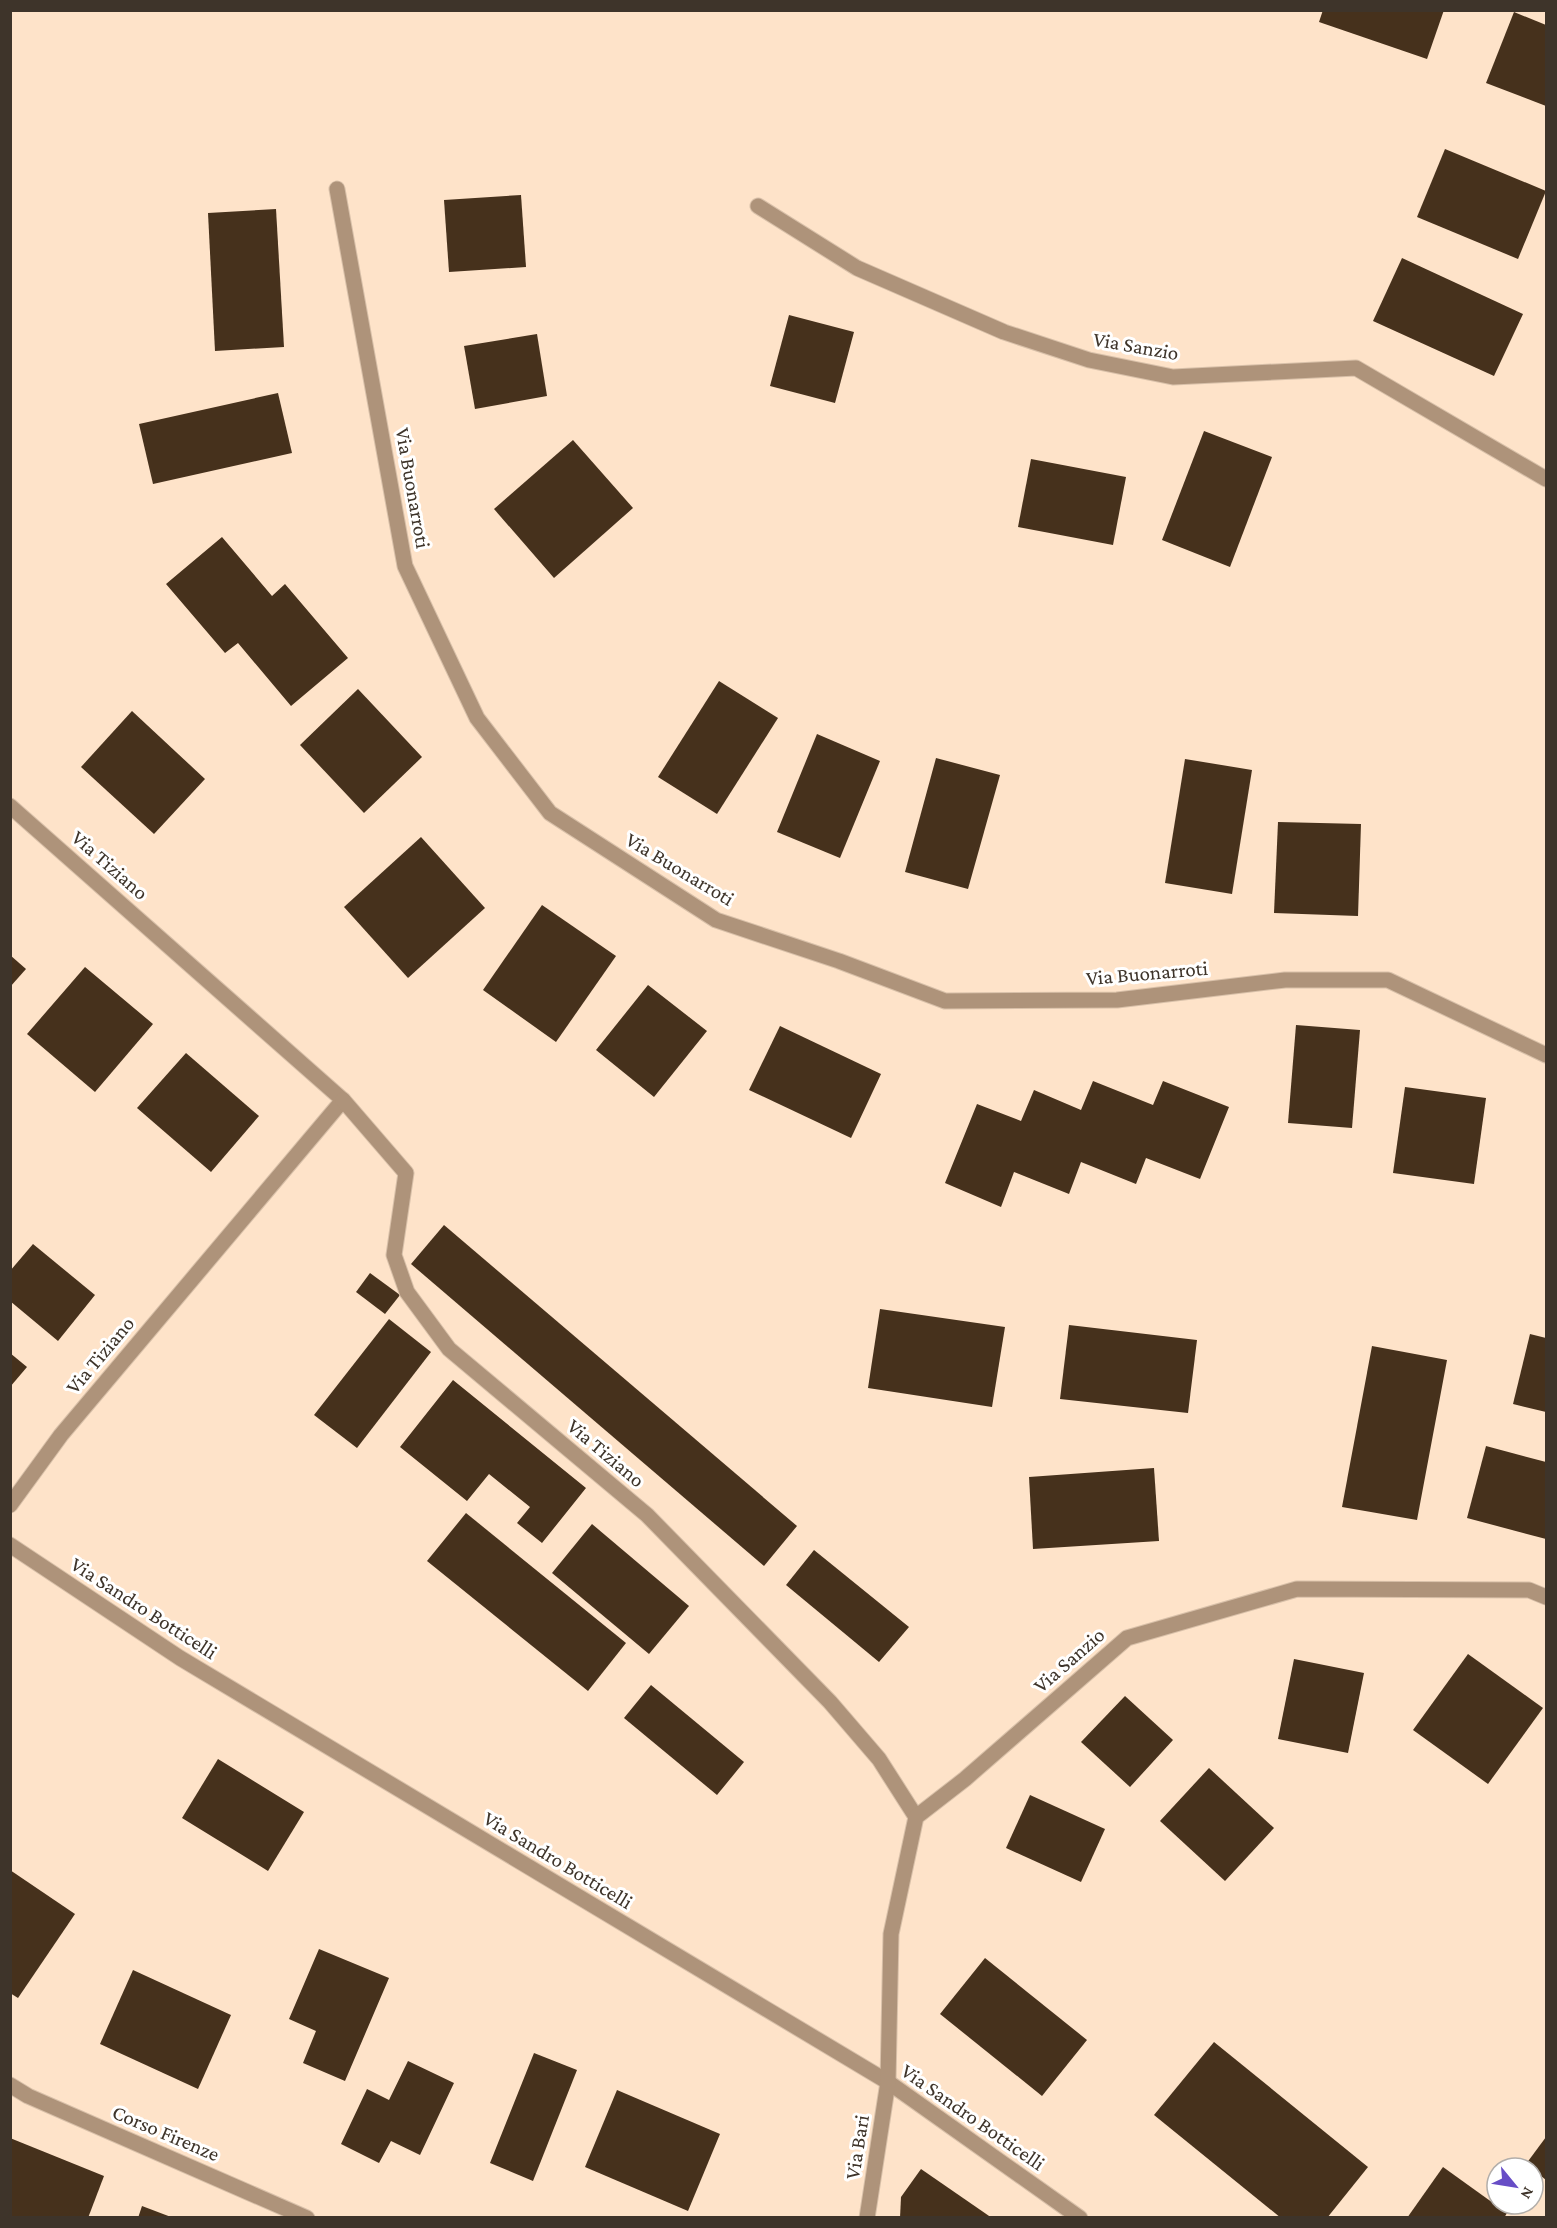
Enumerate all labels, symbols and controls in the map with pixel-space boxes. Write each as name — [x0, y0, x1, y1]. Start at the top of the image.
street label: Via Sanzio — [1091, 327, 1181, 365]
street label: Via Buonarroti — [391, 426, 436, 551]
street label: Via Tiziano — [67, 825, 153, 905]
street label: Via Buonarroti — [621, 827, 739, 911]
street label: Via Buonarroti — [1085, 956, 1209, 990]
street label: Via Tiziano — [61, 1311, 139, 1399]
street label: Via Tiziano — [562, 1414, 650, 1492]
street label: Via Sandro Botticelli — [66, 1552, 222, 1665]
street label: Via Sanzio — [1029, 1623, 1109, 1697]
street label: Via Sandro Botticelli — [479, 1806, 637, 1914]
street label: Via Sandro Botticelli — [897, 2058, 1050, 2176]
street label: Corso Firenze — [109, 2100, 223, 2166]
street label: Via Bari — [840, 2113, 874, 2181]
north arrow — [1485, 2156, 1545, 2216]
text: N — [1517, 2184, 1538, 2202]

